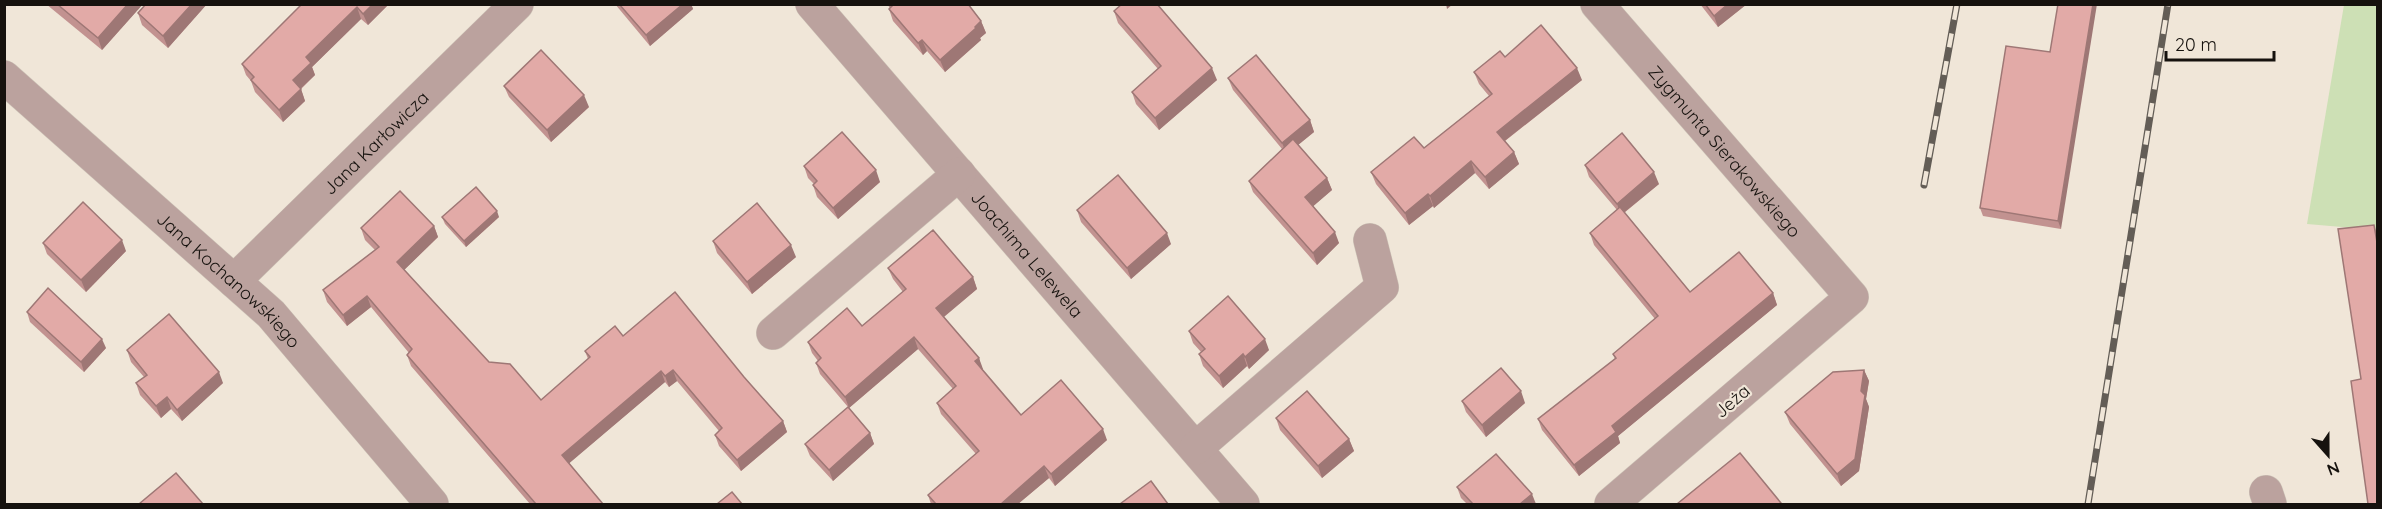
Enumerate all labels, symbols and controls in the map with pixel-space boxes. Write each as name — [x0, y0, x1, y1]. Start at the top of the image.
scale bar — [2166, 24, 2274, 62]
text: 20 m — [2175, 33, 2217, 56]
street label: Zygmunta Sierakowskiego — [1644, 60, 1806, 242]
street label: Jana Karłowicza — [318, 86, 433, 199]
street label: Joachima Lelewela — [966, 186, 1089, 322]
street label: Jana Kochanowskiego — [152, 207, 306, 352]
street label: Jeża — [1709, 379, 1755, 423]
north arrow — [2298, 425, 2358, 485]
text: N — [2324, 458, 2342, 480]

